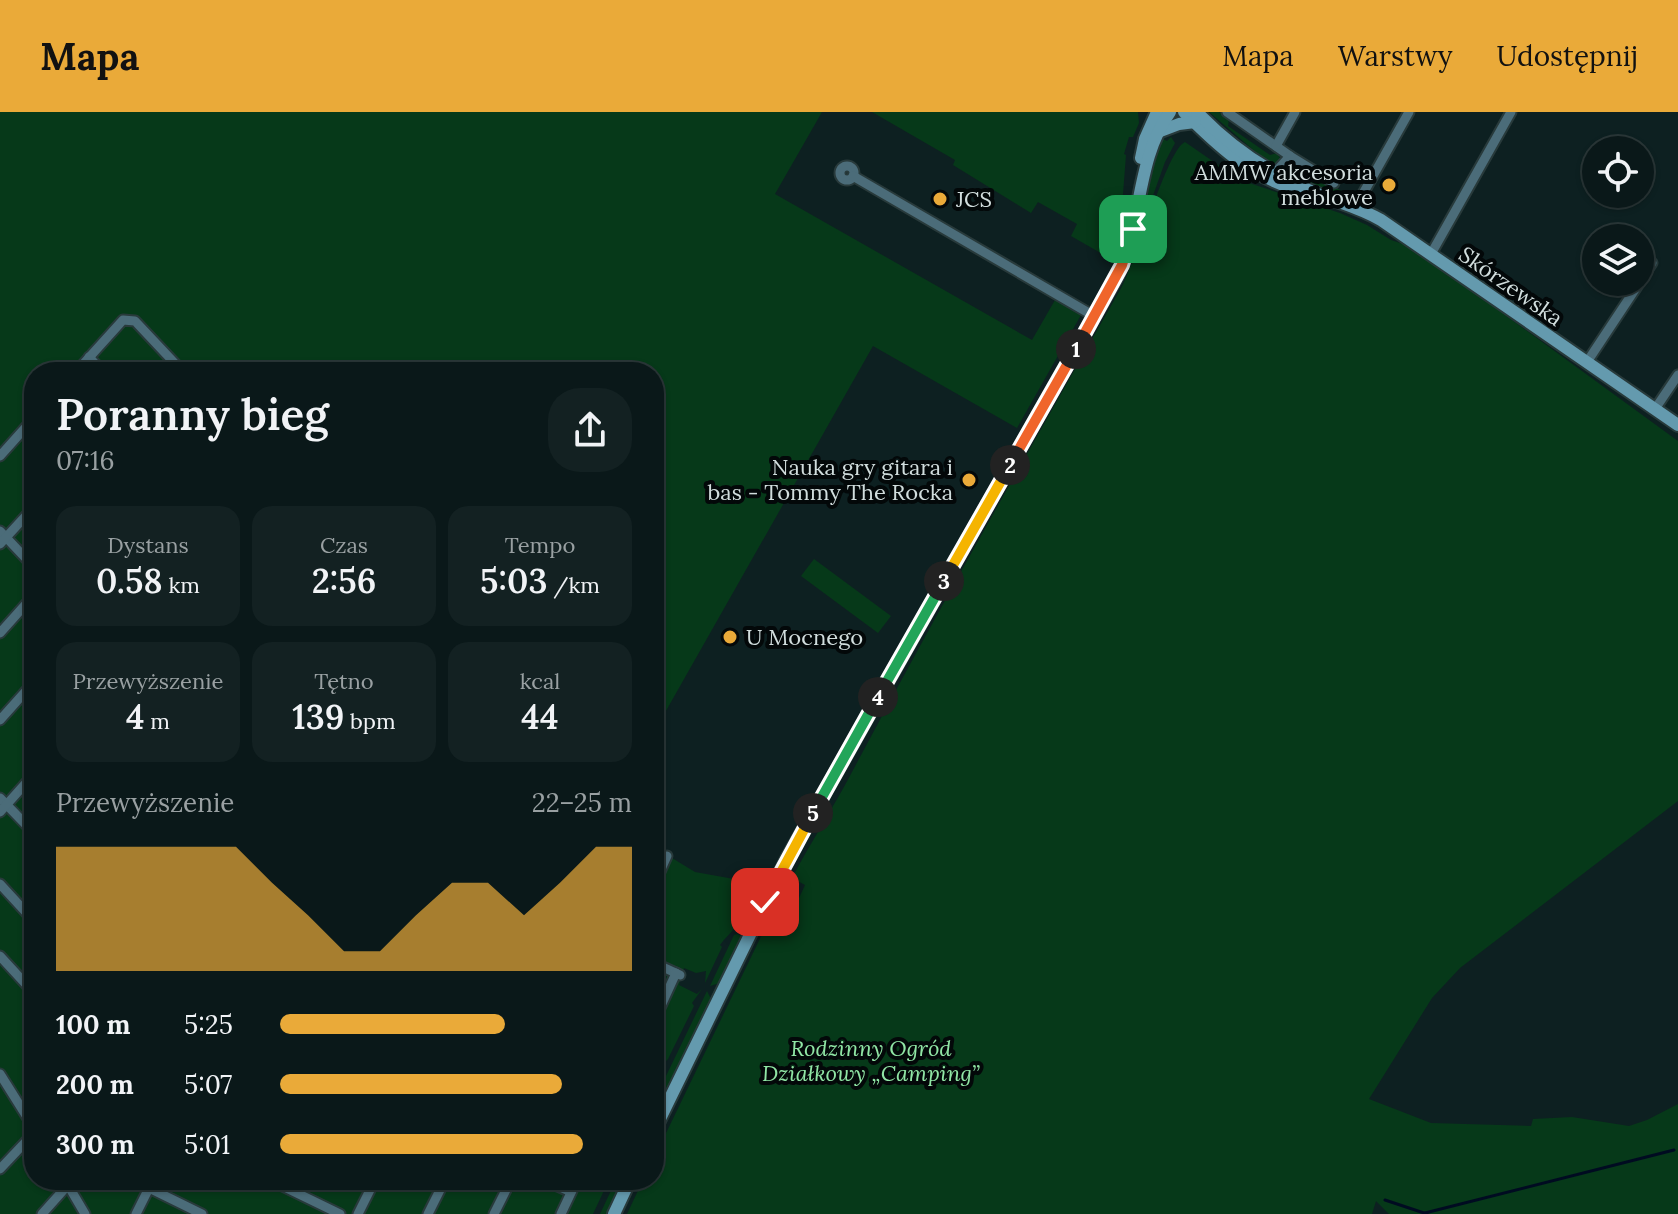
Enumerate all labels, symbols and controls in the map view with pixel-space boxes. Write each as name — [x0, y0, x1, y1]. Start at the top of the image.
text: Mapa — [40, 32, 139, 80]
text: Mapa — [1222, 38, 1294, 74]
text: Warstwy — [1338, 38, 1453, 74]
text: Udostępnij — [1497, 38, 1638, 74]
map controls — [1582, 136, 1654, 296]
button: locate — [1582, 136, 1654, 208]
place label: AMMW akcesoria meblowe — [1194, 158, 1373, 211]
marker: AMMW akcesoria meblowe — [1380, 176, 1398, 194]
place label: JCS — [955, 185, 992, 213]
marker: JCS — [931, 190, 949, 208]
pin — [1099, 195, 1167, 263]
icon: arrive — [1111, 207, 1155, 251]
button: layers — [1582, 224, 1654, 296]
street label: Skórzewska — [1454, 240, 1568, 332]
pin: 1 — [1056, 329, 1096, 369]
text: 1 — [1072, 335, 1080, 363]
text: Poranny bieg — [56, 386, 329, 442]
button: share — [548, 388, 632, 472]
text: 07:16 — [56, 444, 115, 477]
pin: 2 — [990, 445, 1030, 485]
text: 2 — [1004, 451, 1016, 479]
place label: Nauka gry gitara i bas - Tommy The Rocka — [708, 453, 953, 506]
marker: Nauka gry gitara i bas - Tommy The Rocka — [960, 471, 978, 489]
text: Dystans — [107, 531, 189, 559]
text: Czas — [320, 531, 368, 559]
text: Tempo — [505, 531, 575, 559]
text: 0.58 — [96, 559, 163, 602]
text: 2:56 — [312, 559, 376, 602]
text: 5:03 — [480, 559, 547, 602]
pin: 3 — [924, 561, 964, 601]
text: 3 — [938, 567, 950, 595]
text: km — [163, 571, 200, 599]
text: /km — [547, 571, 600, 599]
place label: U Mocnego — [746, 623, 863, 651]
marker: U Mocnego — [721, 628, 739, 646]
text: Przewyższenie — [73, 667, 223, 695]
text: Tętno — [314, 667, 374, 695]
text: kcal — [520, 667, 560, 695]
pin: 4 — [858, 677, 898, 717]
text: 4 — [872, 683, 884, 711]
text: 4 — [126, 695, 145, 738]
text: 139 — [292, 695, 344, 738]
text: 44 — [521, 695, 559, 738]
text: m — [145, 707, 170, 735]
text: bpm — [344, 707, 396, 735]
text: Przewyższenie — [56, 786, 234, 819]
text: 22–25 m — [532, 786, 632, 819]
pin: 5 — [793, 793, 833, 833]
text: 5 — [807, 799, 819, 827]
pin — [731, 868, 799, 936]
icon: check — [743, 880, 787, 924]
text: 100 m — [56, 1008, 130, 1041]
text: 5:25 — [184, 1008, 233, 1041]
park label: Rodzinny Ogród Działkowy „Camping” — [762, 1034, 980, 1087]
text: 200 m — [56, 1068, 134, 1101]
text: 5:07 — [184, 1068, 232, 1101]
text: 300 m — [56, 1128, 134, 1161]
text: 5:01 — [184, 1128, 230, 1161]

